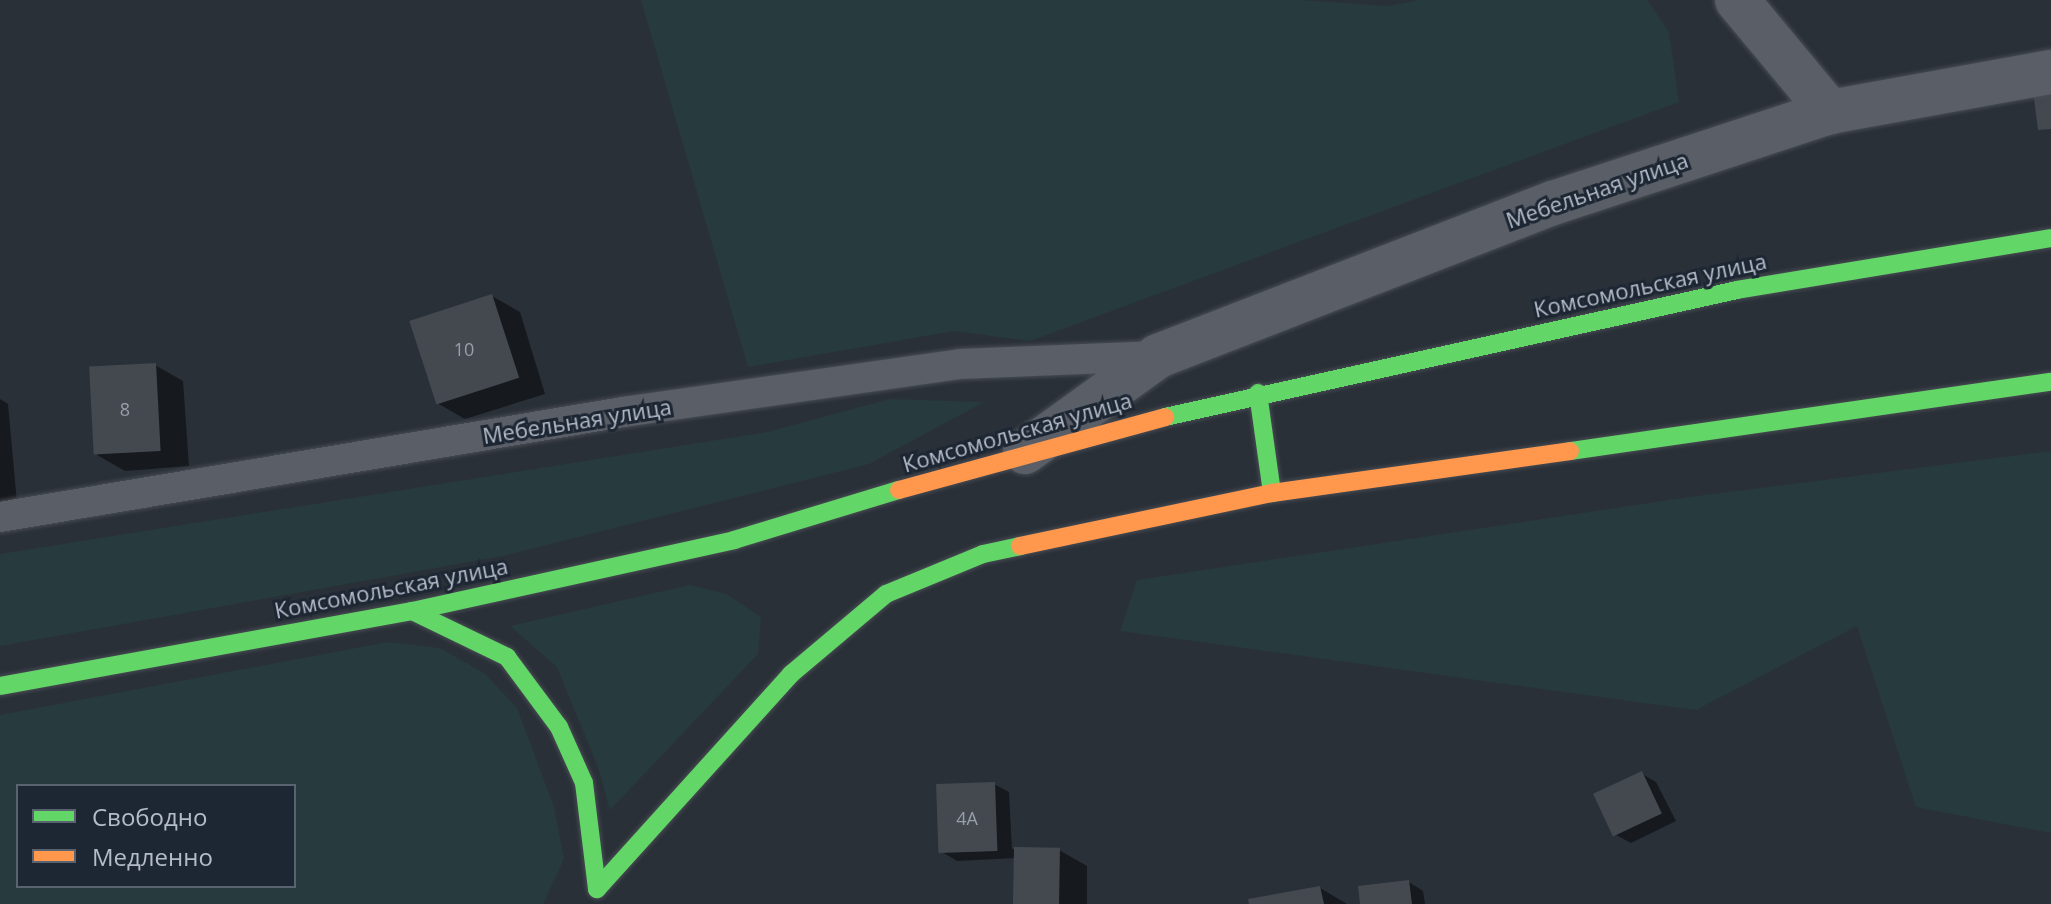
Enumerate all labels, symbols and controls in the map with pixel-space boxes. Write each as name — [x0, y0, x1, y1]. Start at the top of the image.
street label: Мебельная улица — [1503, 146, 1691, 234]
street label: Комсомольская улица — [1531, 247, 1769, 323]
house number: 10 — [454, 338, 474, 360]
street label: Комсомольская улица — [899, 387, 1135, 477]
street label: Мебельная улица — [481, 393, 673, 449]
house number: 8 — [120, 398, 130, 420]
street label: Комсомольская улица — [272, 552, 510, 624]
legend — [16, 784, 296, 888]
text: Свободно — [92, 800, 207, 833]
house number: 4А — [956, 807, 978, 829]
text: Медленно — [92, 840, 213, 873]

